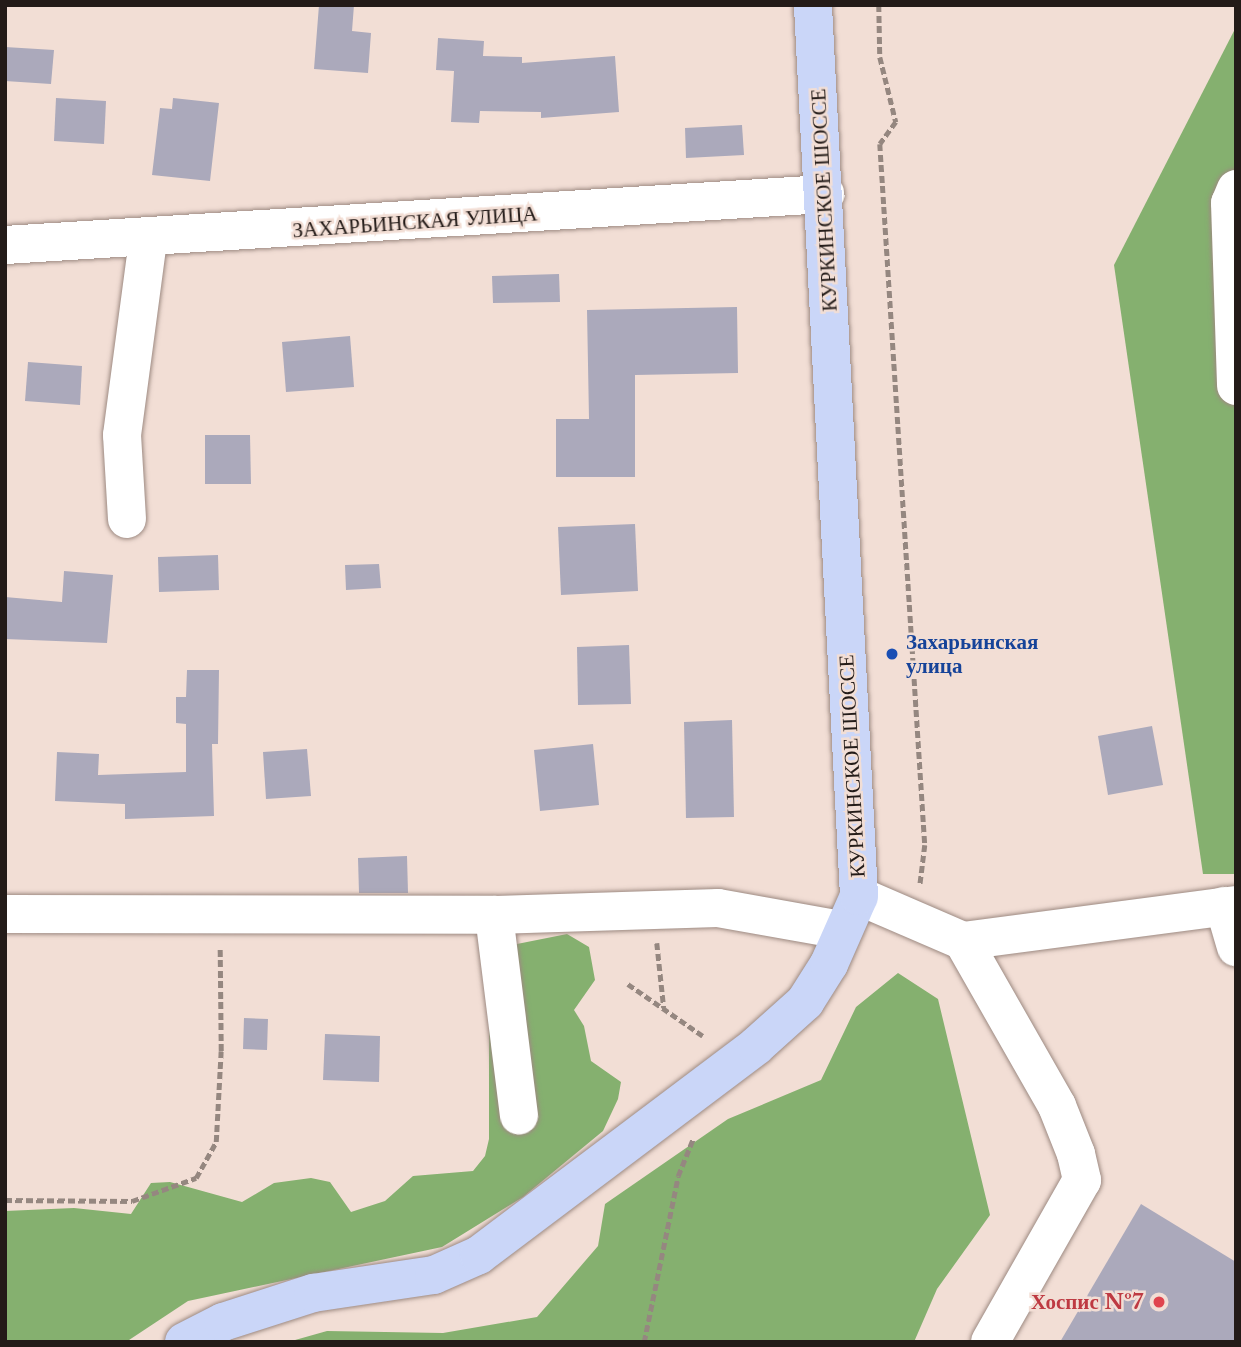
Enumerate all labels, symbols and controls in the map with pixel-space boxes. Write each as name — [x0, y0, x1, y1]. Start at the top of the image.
street label: КУРКИНСКОЕ ШОССЕ — [806, 88, 842, 312]
street label: ЗАХАРЬИНСКАЯ УЛИЦА — [292, 201, 538, 243]
place label: Захарьинская улица — [906, 629, 1038, 679]
marker: Захарьинская улица — [884, 646, 900, 662]
street label: КУРКИНСКОЕ ШОССЕ — [834, 654, 870, 878]
place label: Хоспис №7 — [1031, 1289, 1143, 1315]
marker: Хоспис №7 — [1149, 1292, 1169, 1312]

